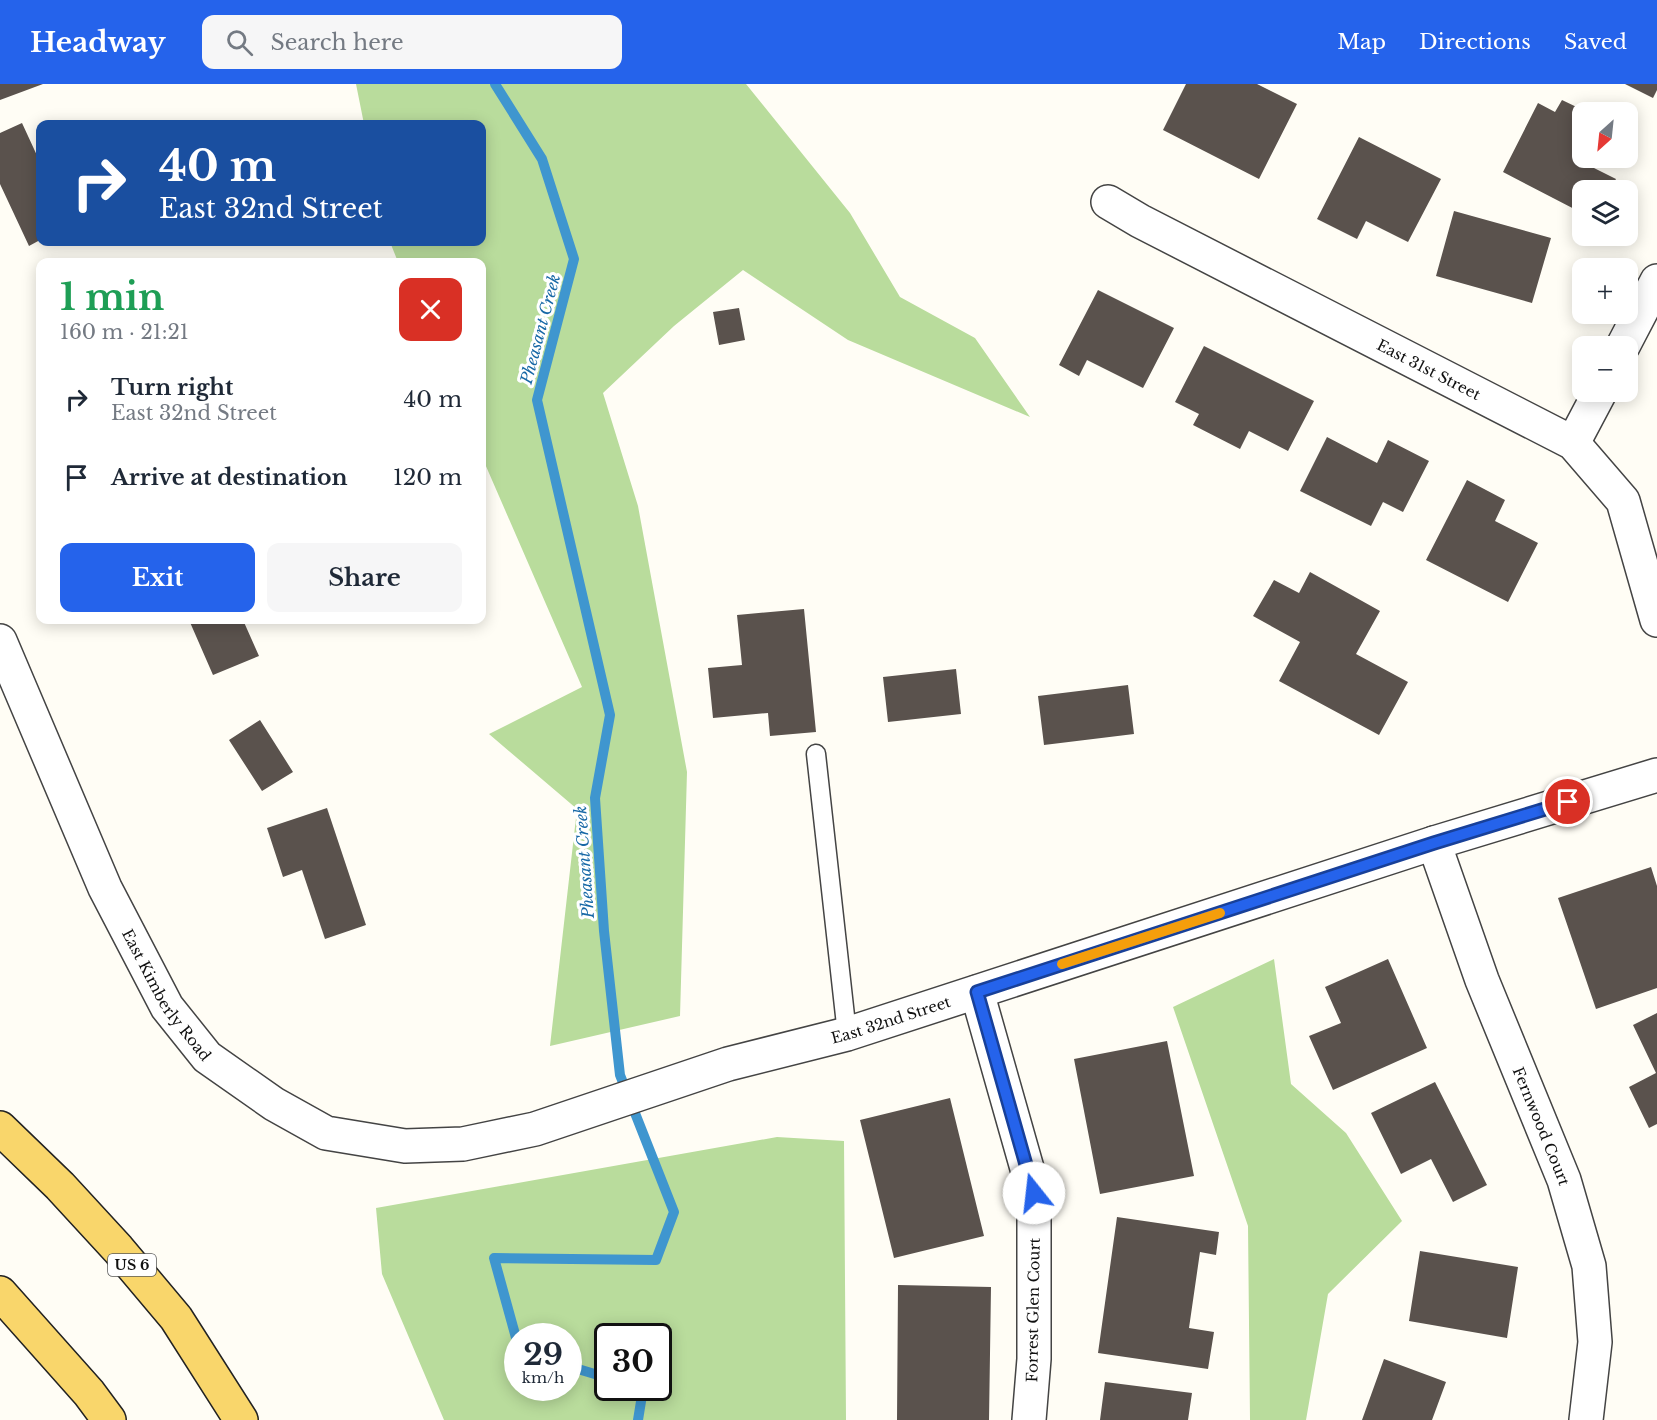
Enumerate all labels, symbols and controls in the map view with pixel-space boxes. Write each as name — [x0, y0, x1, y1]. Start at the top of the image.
search box — [202, 15, 622, 69]
text: Headway — [30, 25, 166, 60]
icon: search — [223, 26, 256, 59]
text: Search here — [271, 29, 404, 56]
text: Map — [1337, 29, 1386, 55]
text: Directions — [1419, 29, 1531, 55]
text: Saved — [1564, 29, 1627, 55]
north arrow — [1572, 102, 1638, 168]
map controls — [1572, 102, 1638, 402]
text: 40 m — [159, 140, 276, 192]
icon: right — [60, 144, 138, 222]
button: layers — [1572, 180, 1638, 246]
text: East 32nd Street — [159, 192, 383, 225]
button: + — [1572, 258, 1638, 324]
water label: Pheasant Creek — [515, 272, 564, 387]
text: 1 min — [60, 275, 164, 320]
button: close — [399, 278, 462, 341]
text: 160 m · 21:21 — [60, 320, 189, 344]
street label: East 31st Street — [1374, 335, 1484, 404]
button: − — [1572, 336, 1638, 402]
text: Turn right — [111, 374, 233, 401]
icon: right — [60, 383, 93, 416]
text: 40 m — [404, 386, 462, 413]
text: East 32nd Street — [111, 401, 277, 425]
icon: arrive — [60, 461, 93, 494]
text: Arrive at destination — [111, 464, 348, 491]
text: 120 m — [393, 464, 462, 491]
button: Exit — [60, 543, 255, 612]
button: Share — [267, 543, 462, 612]
pin — [1542, 776, 1593, 827]
icon: arrive — [1551, 785, 1584, 818]
water label: Pheasant Creek — [570, 805, 598, 920]
street label: East Kimberly Road — [118, 926, 216, 1064]
street label: East 32nd Street — [829, 991, 953, 1047]
street label: Fernwood Court — [1509, 1064, 1575, 1188]
position arrow — [1002, 1161, 1066, 1225]
street label: Forrest Glen Court — [1022, 1237, 1044, 1382]
road number: US 6 — [108, 1254, 156, 1276]
speed limit sign: 30 — [594, 1323, 672, 1401]
text: 29 — [523, 1336, 563, 1373]
text: km/h — [522, 1368, 564, 1387]

